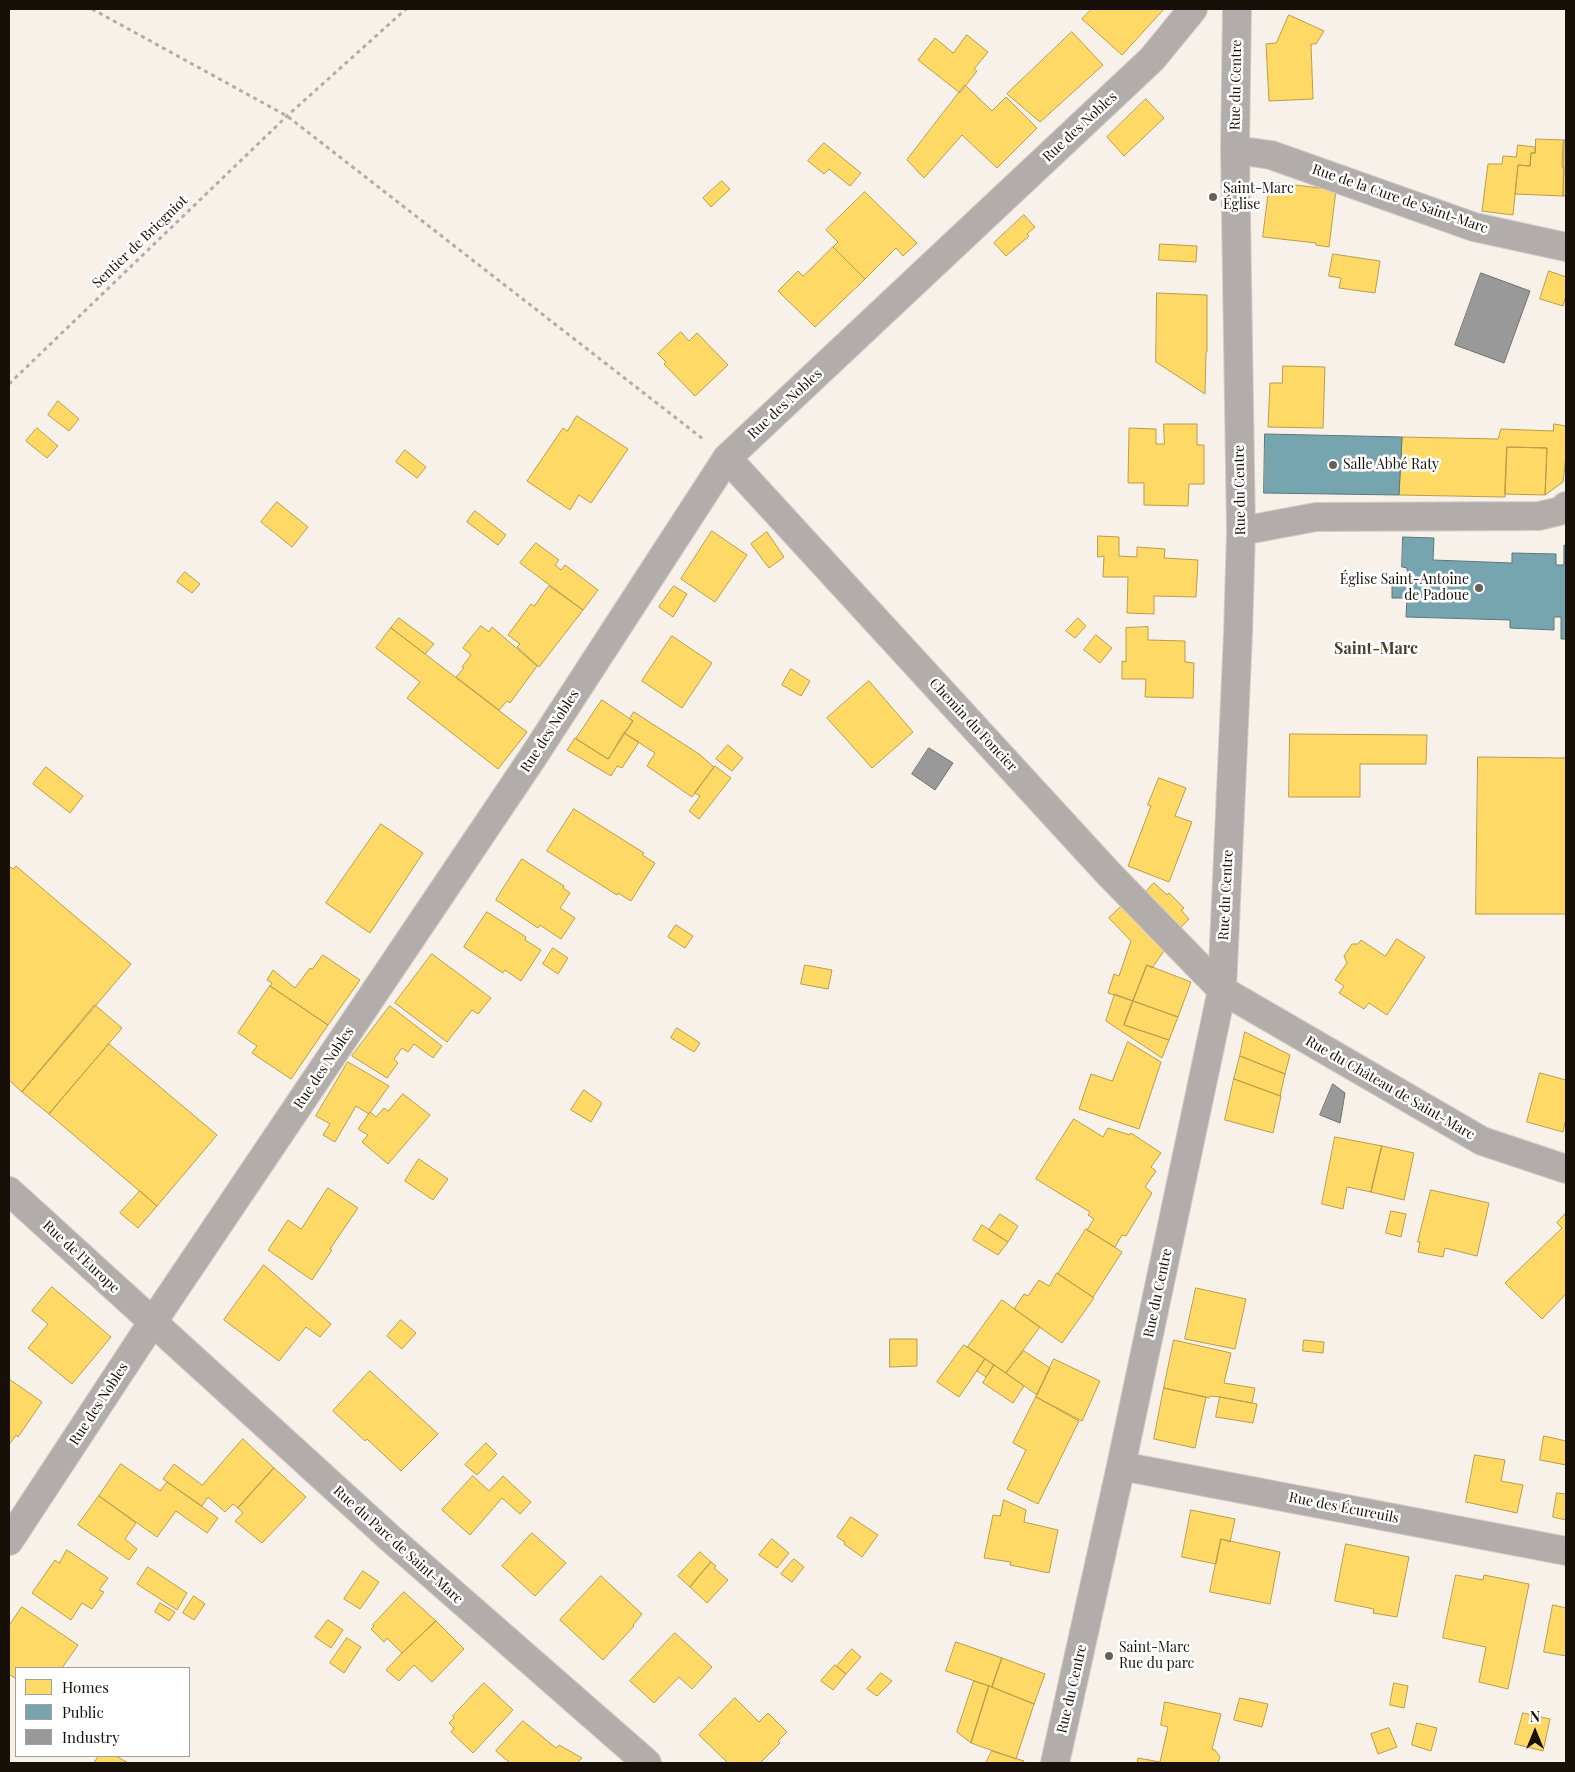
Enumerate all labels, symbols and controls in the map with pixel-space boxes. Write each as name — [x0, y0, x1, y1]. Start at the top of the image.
street label: Rue du Centre — [1227, 40, 1245, 130]
street label: Rue des Nobles — [1040, 88, 1120, 166]
street label: Rue de la Cure de Saint-Marc — [1310, 161, 1490, 237]
place label: Saint-Marc Église — [1223, 181, 1294, 213]
marker: Saint-Marc Église — [1207, 191, 1219, 203]
street label: Sentier de Bricgniot — [89, 192, 191, 292]
street label: Rue des Nobles — [745, 365, 825, 443]
street label: Rue du Centre — [1231, 445, 1249, 535]
place label: Salle Abbé Raty — [1343, 457, 1439, 473]
marker: Salle Abbé Raty — [1327, 459, 1339, 471]
place label: Église Saint-Antoine de Padoue — [1340, 572, 1469, 604]
marker: Église Saint-Antoine de Padoue — [1473, 582, 1485, 594]
district label: Saint-Marc — [1334, 639, 1418, 659]
street label: Chemin du Foncier — [926, 675, 1020, 775]
street label: Rue des Nobles — [517, 687, 583, 775]
street label: Rue du Centre — [1215, 849, 1237, 941]
street label: Rue des Nobles — [290, 1024, 358, 1112]
street label: Rue du Château de Saint-Marc — [1302, 1033, 1478, 1143]
street label: Rue de l'Europe — [39, 1217, 123, 1297]
street label: Rue du Centre — [1140, 1247, 1176, 1339]
street label: Rue des Nobles — [66, 1360, 132, 1448]
street label: Rue du Parc de Saint-Marc — [330, 1482, 466, 1608]
street label: Rue des Écureuils — [1288, 1489, 1400, 1527]
place label: Saint-Marc Rue du parc — [1119, 1640, 1194, 1672]
street label: Rue du Centre — [1054, 1643, 1090, 1735]
marker: Saint-Marc Rue du parc — [1103, 1650, 1115, 1662]
legend — [15, 1667, 190, 1757]
text: Homes — [62, 1677, 109, 1697]
text: Public — [62, 1702, 104, 1722]
north arrow — [1510, 1707, 1560, 1757]
text: N — [1530, 1707, 1540, 1726]
text: Industry — [62, 1727, 120, 1747]

